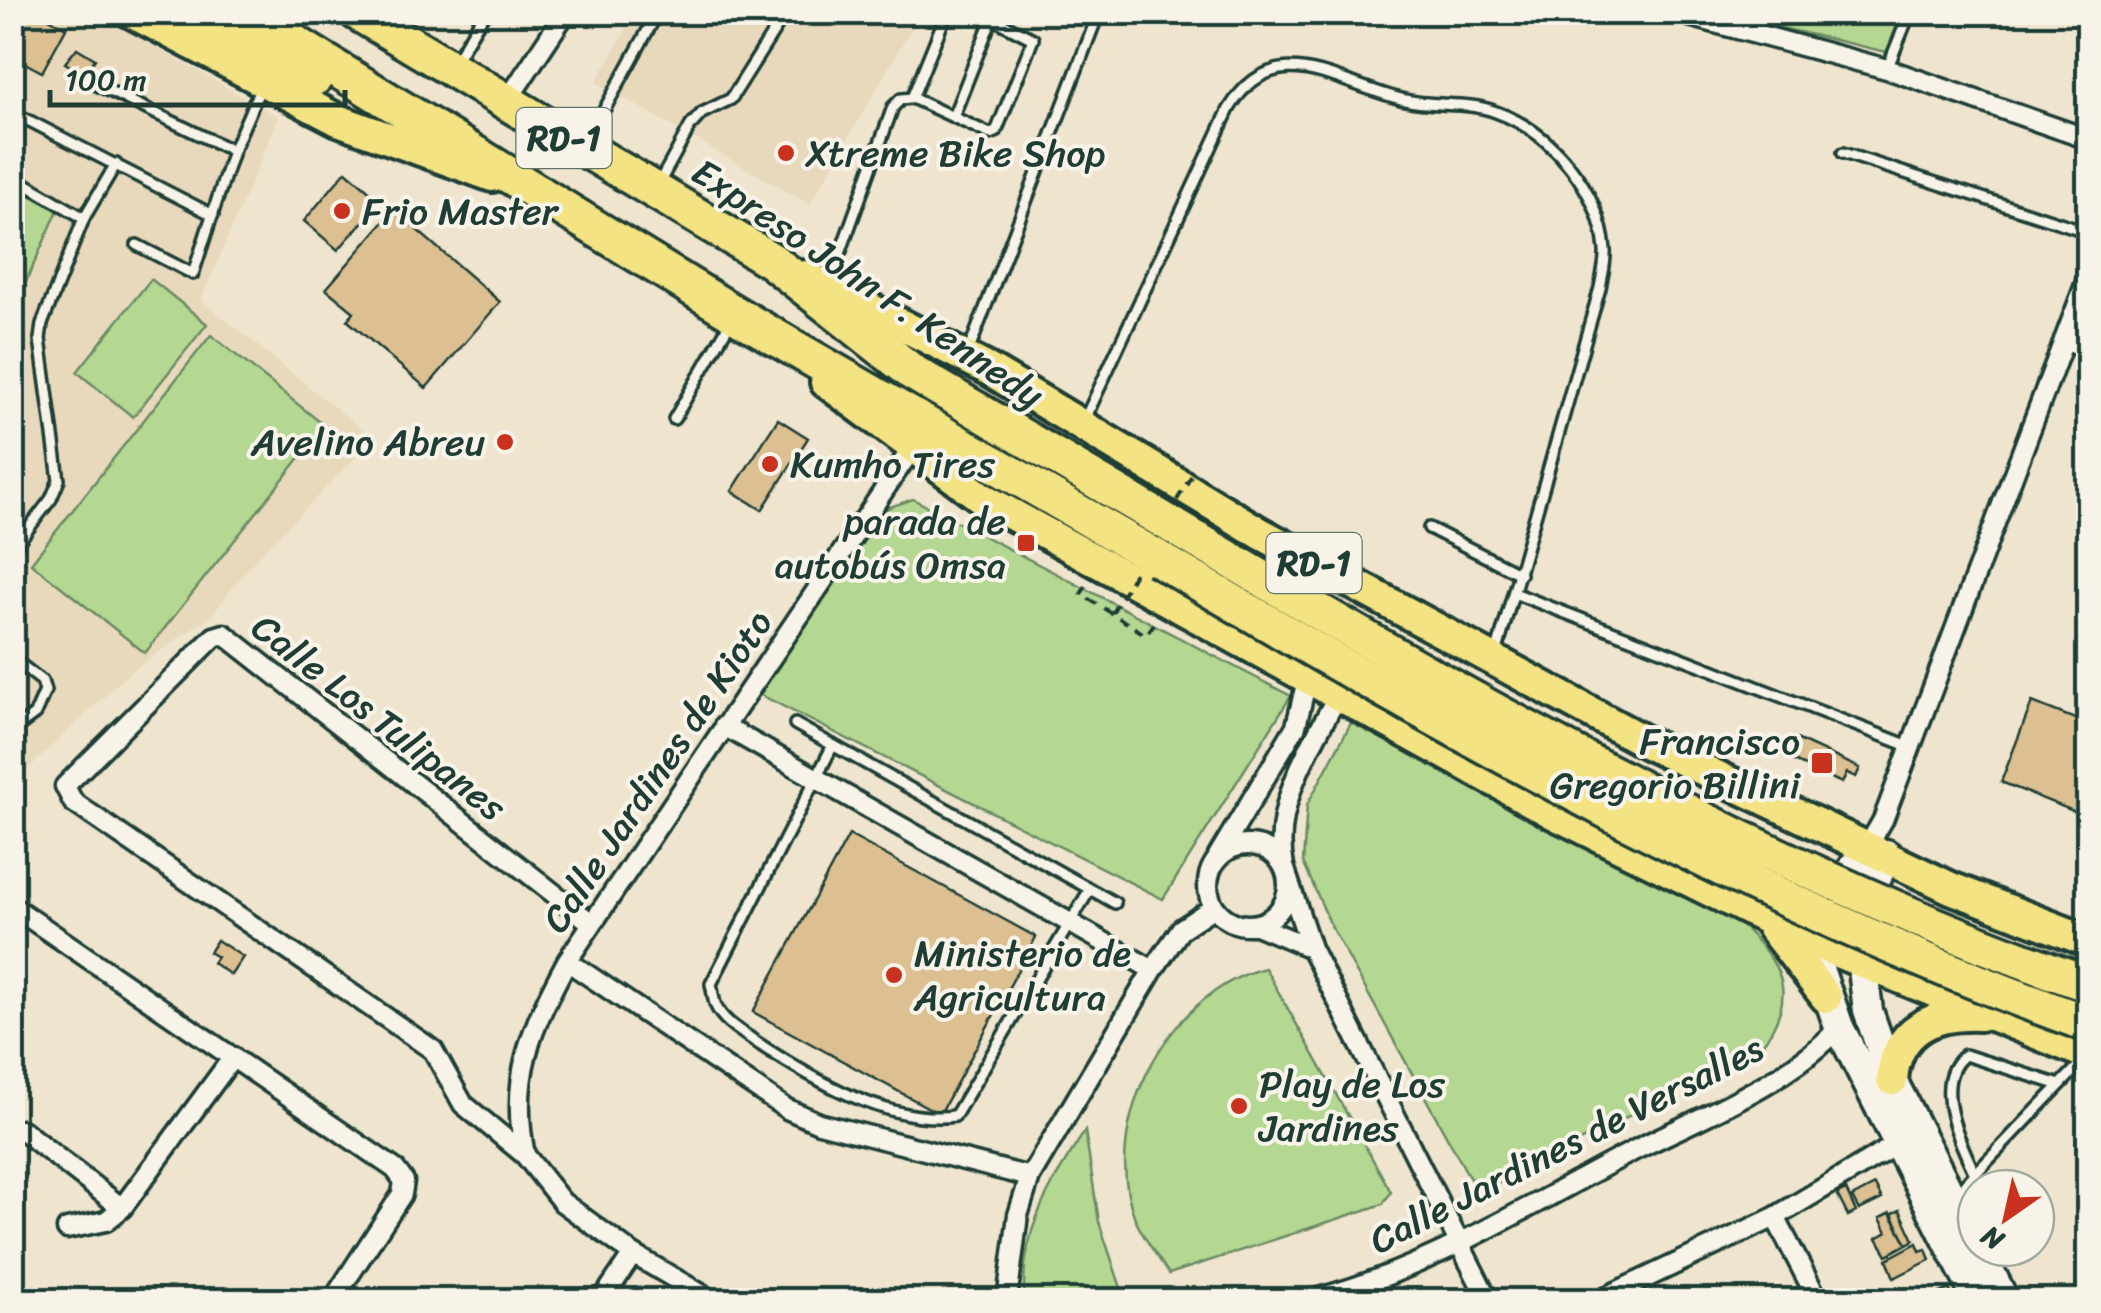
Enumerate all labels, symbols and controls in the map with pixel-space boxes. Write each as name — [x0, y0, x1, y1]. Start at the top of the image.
scale bar — [50, 45, 345, 107]
text: 100 m — [65, 53, 147, 107]
road number: RD-1 — [516, 108, 612, 168]
place label: Xtreme Bike Shop — [804, 120, 1106, 187]
street label: Expreso John F. Kennedy — [677, 140, 1058, 427]
marker: Xtreme Bike Shop — [775, 142, 797, 164]
place label: Frio Master — [362, 178, 560, 245]
marker: Frio Master — [331, 200, 353, 222]
place label: Avelino Abreu — [250, 409, 485, 476]
marker: Avelino Abreu — [494, 431, 516, 453]
place label: Kumho Tires — [790, 431, 996, 498]
marker: Kumho Tires — [759, 453, 781, 475]
place label: parada de autobús Omsa — [775, 488, 1006, 599]
marker: parada de autobús Omsa — [1015, 532, 1037, 554]
road number: RD-1 — [1266, 533, 1362, 593]
street label: Calle Jardines de Kioto — [524, 595, 791, 947]
street label: Calle Los Tulipanes — [236, 596, 522, 839]
place label: Francisco Gregorio Billini — [1550, 708, 1801, 819]
marker: Francisco Gregorio Billini — [1809, 750, 1835, 776]
place label: Ministerio de Agricultura — [913, 920, 1131, 1031]
marker: Ministerio de Agricultura — [883, 964, 905, 986]
street label: Calle Jardines de Versalles — [1357, 1016, 1776, 1273]
place label: Play de Los Jardines — [1257, 1051, 1445, 1162]
marker: Play de Los Jardines — [1228, 1095, 1250, 1117]
north arrow — [1956, 1168, 2056, 1268]
text: N — [1970, 1212, 2015, 1265]

